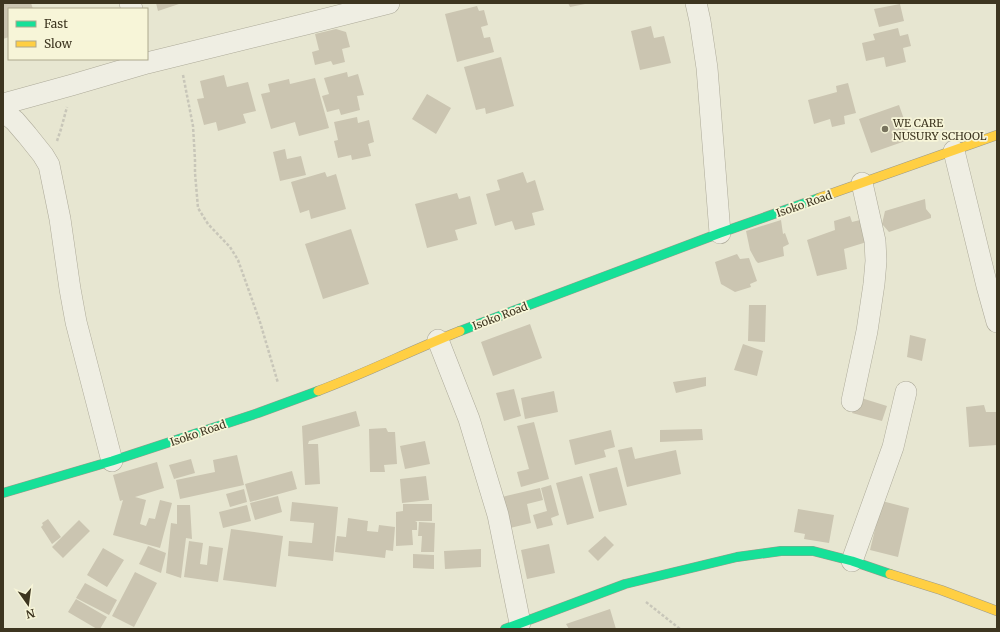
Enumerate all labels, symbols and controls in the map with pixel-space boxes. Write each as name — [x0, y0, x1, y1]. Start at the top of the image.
legend — [8, 8, 148, 60]
text: Fast — [44, 16, 68, 31]
text: Slow — [44, 36, 73, 51]
place label: WE CARE NUSURY SCHOOL — [892, 116, 987, 143]
marker: WE CARE NUSURY SCHOOL — [880, 124, 890, 134]
street label: Isoko Road — [774, 188, 834, 220]
street label: Isoko Road — [470, 299, 530, 333]
street label: Isoko Road — [168, 417, 228, 449]
north arrow — [8, 584, 48, 624]
text: N — [24, 606, 36, 622]

